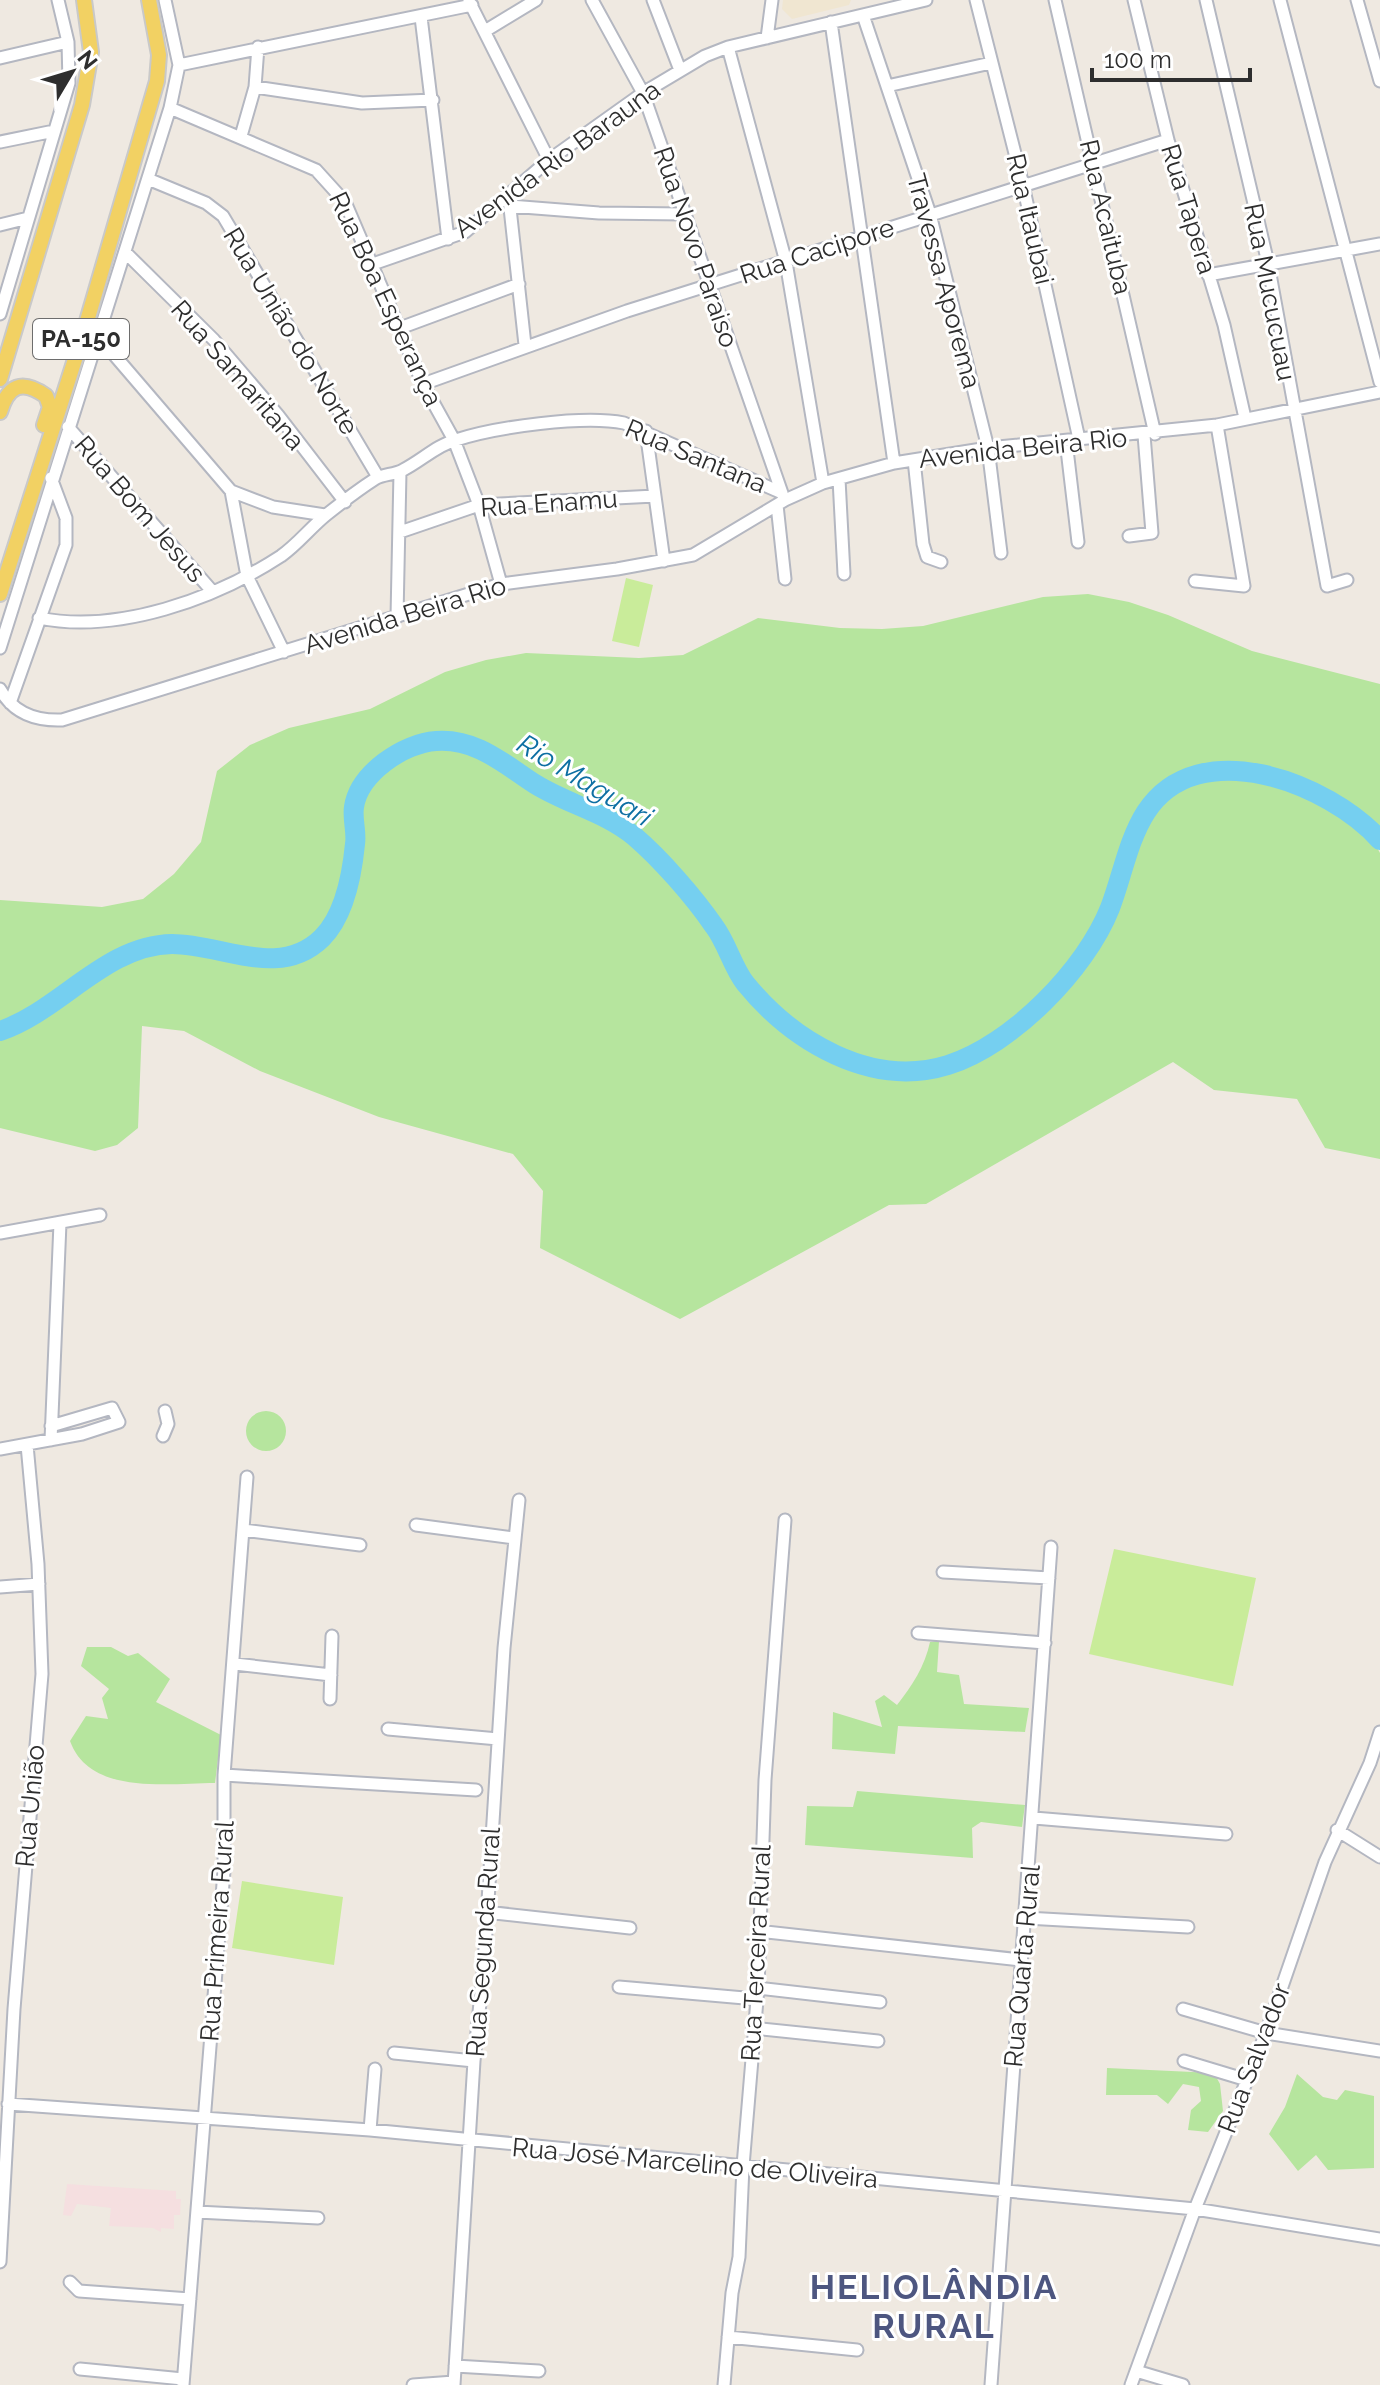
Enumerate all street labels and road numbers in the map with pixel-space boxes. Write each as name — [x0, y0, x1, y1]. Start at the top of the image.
street label: Avenida Rio Barauna — [448, 74, 666, 244]
street label: Rua Acaituba — [1074, 137, 1138, 297]
street label: Rua Tapera — [1155, 140, 1223, 278]
street label: Rua Novo Paraiso — [648, 143, 744, 351]
street label: Rua Itaubai — [1000, 151, 1060, 287]
street label: Travessa Aporema — [901, 170, 987, 392]
street label: Rua Boa Esperança — [323, 187, 449, 411]
street label: Rua Mucucuau — [1238, 201, 1302, 383]
street label: Rua Cacipore — [736, 212, 898, 290]
street label: Rua União do Norte — [217, 222, 365, 440]
street label: Rua Samaritana — [165, 294, 311, 456]
road number: PA-150 — [33, 319, 129, 359]
street label: Rua Santana — [621, 413, 771, 499]
street label: Avenida Beira Rio — [917, 422, 1129, 474]
street label: Rua Bom Jesus — [68, 430, 212, 588]
street label: Rua Enamu — [479, 483, 619, 523]
street label: Avenida Beira Rio — [301, 570, 509, 660]
street label: Rua União — [10, 1743, 50, 1869]
street label: Rua Primeira Rural — [194, 1819, 240, 2042]
street label: Rua Segunda Rural — [460, 1825, 506, 2058]
street label: Rua Terceira Rural — [735, 1843, 777, 2062]
street label: Rua Quarta Rural — [998, 1863, 1046, 2069]
street label: Rua Salvador — [1212, 1979, 1296, 2137]
street label: Rua José Marcelino de Oliveira — [511, 2132, 879, 2194]

